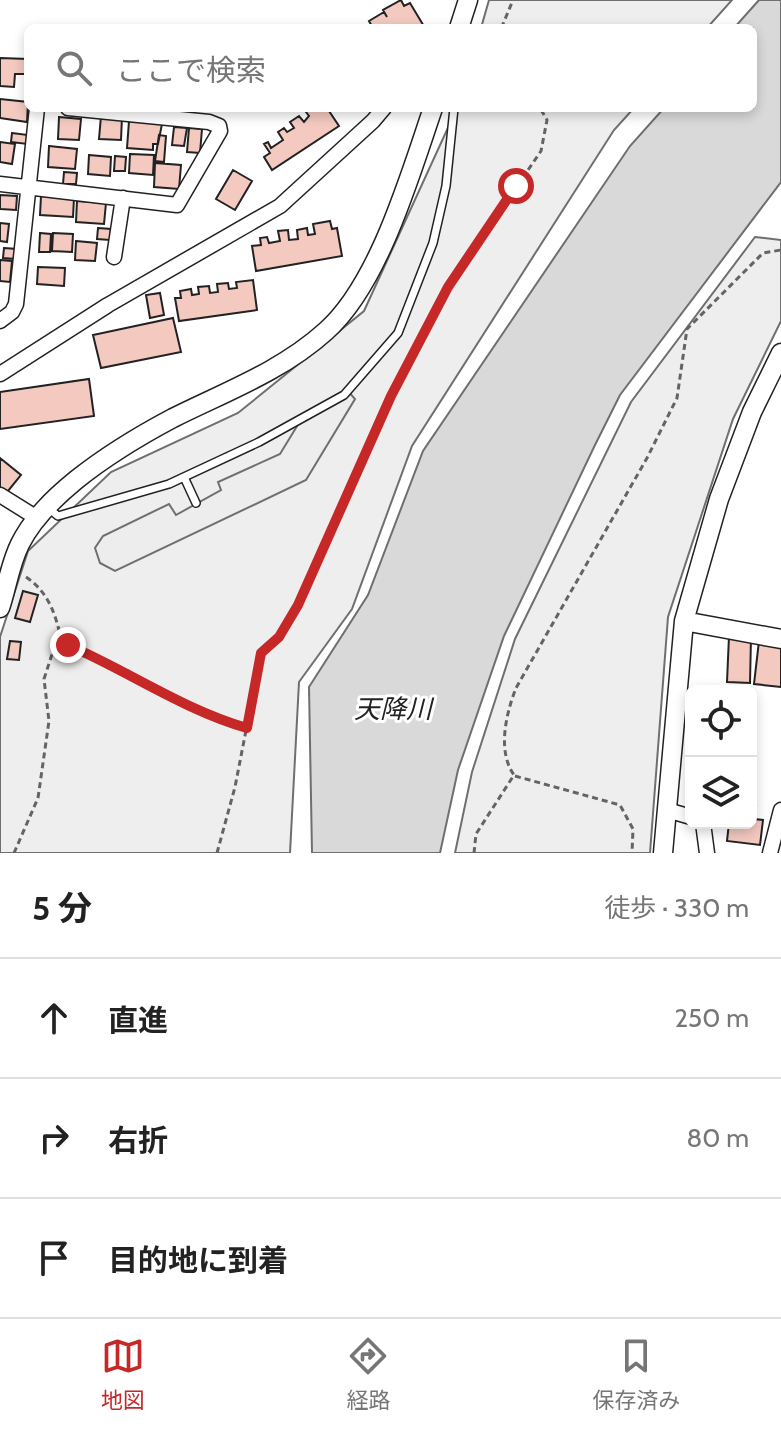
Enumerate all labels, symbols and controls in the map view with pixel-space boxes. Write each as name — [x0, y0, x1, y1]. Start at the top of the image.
search box — [24, 24, 757, 112]
icon: search — [52, 46, 96, 90]
text: ここで検索 — [116, 52, 266, 89]
route start — [498, 168, 534, 204]
route end — [50, 627, 86, 663]
map controls — [685, 685, 757, 829]
button: locate — [685, 685, 757, 757]
water label: 天降川 — [354, 693, 435, 725]
button: layers — [685, 757, 757, 829]
text: 5 分 — [32, 887, 92, 929]
text: 徒歩 · 330 m — [604, 892, 749, 924]
icon: ahead — [32, 996, 76, 1040]
text: 直進 — [108, 1002, 168, 1039]
text: 250 m — [675, 1002, 749, 1034]
icon: right — [32, 1116, 76, 1160]
text: 右折 — [108, 1122, 168, 1159]
text: 80 m — [686, 1122, 749, 1154]
icon: arrive — [32, 1236, 76, 1280]
text: 目的地に到着 — [108, 1242, 288, 1279]
tab: 地図 — [101, 1334, 145, 1414]
tab: 経路 — [346, 1334, 390, 1414]
tab: 保存済み — [592, 1334, 680, 1414]

